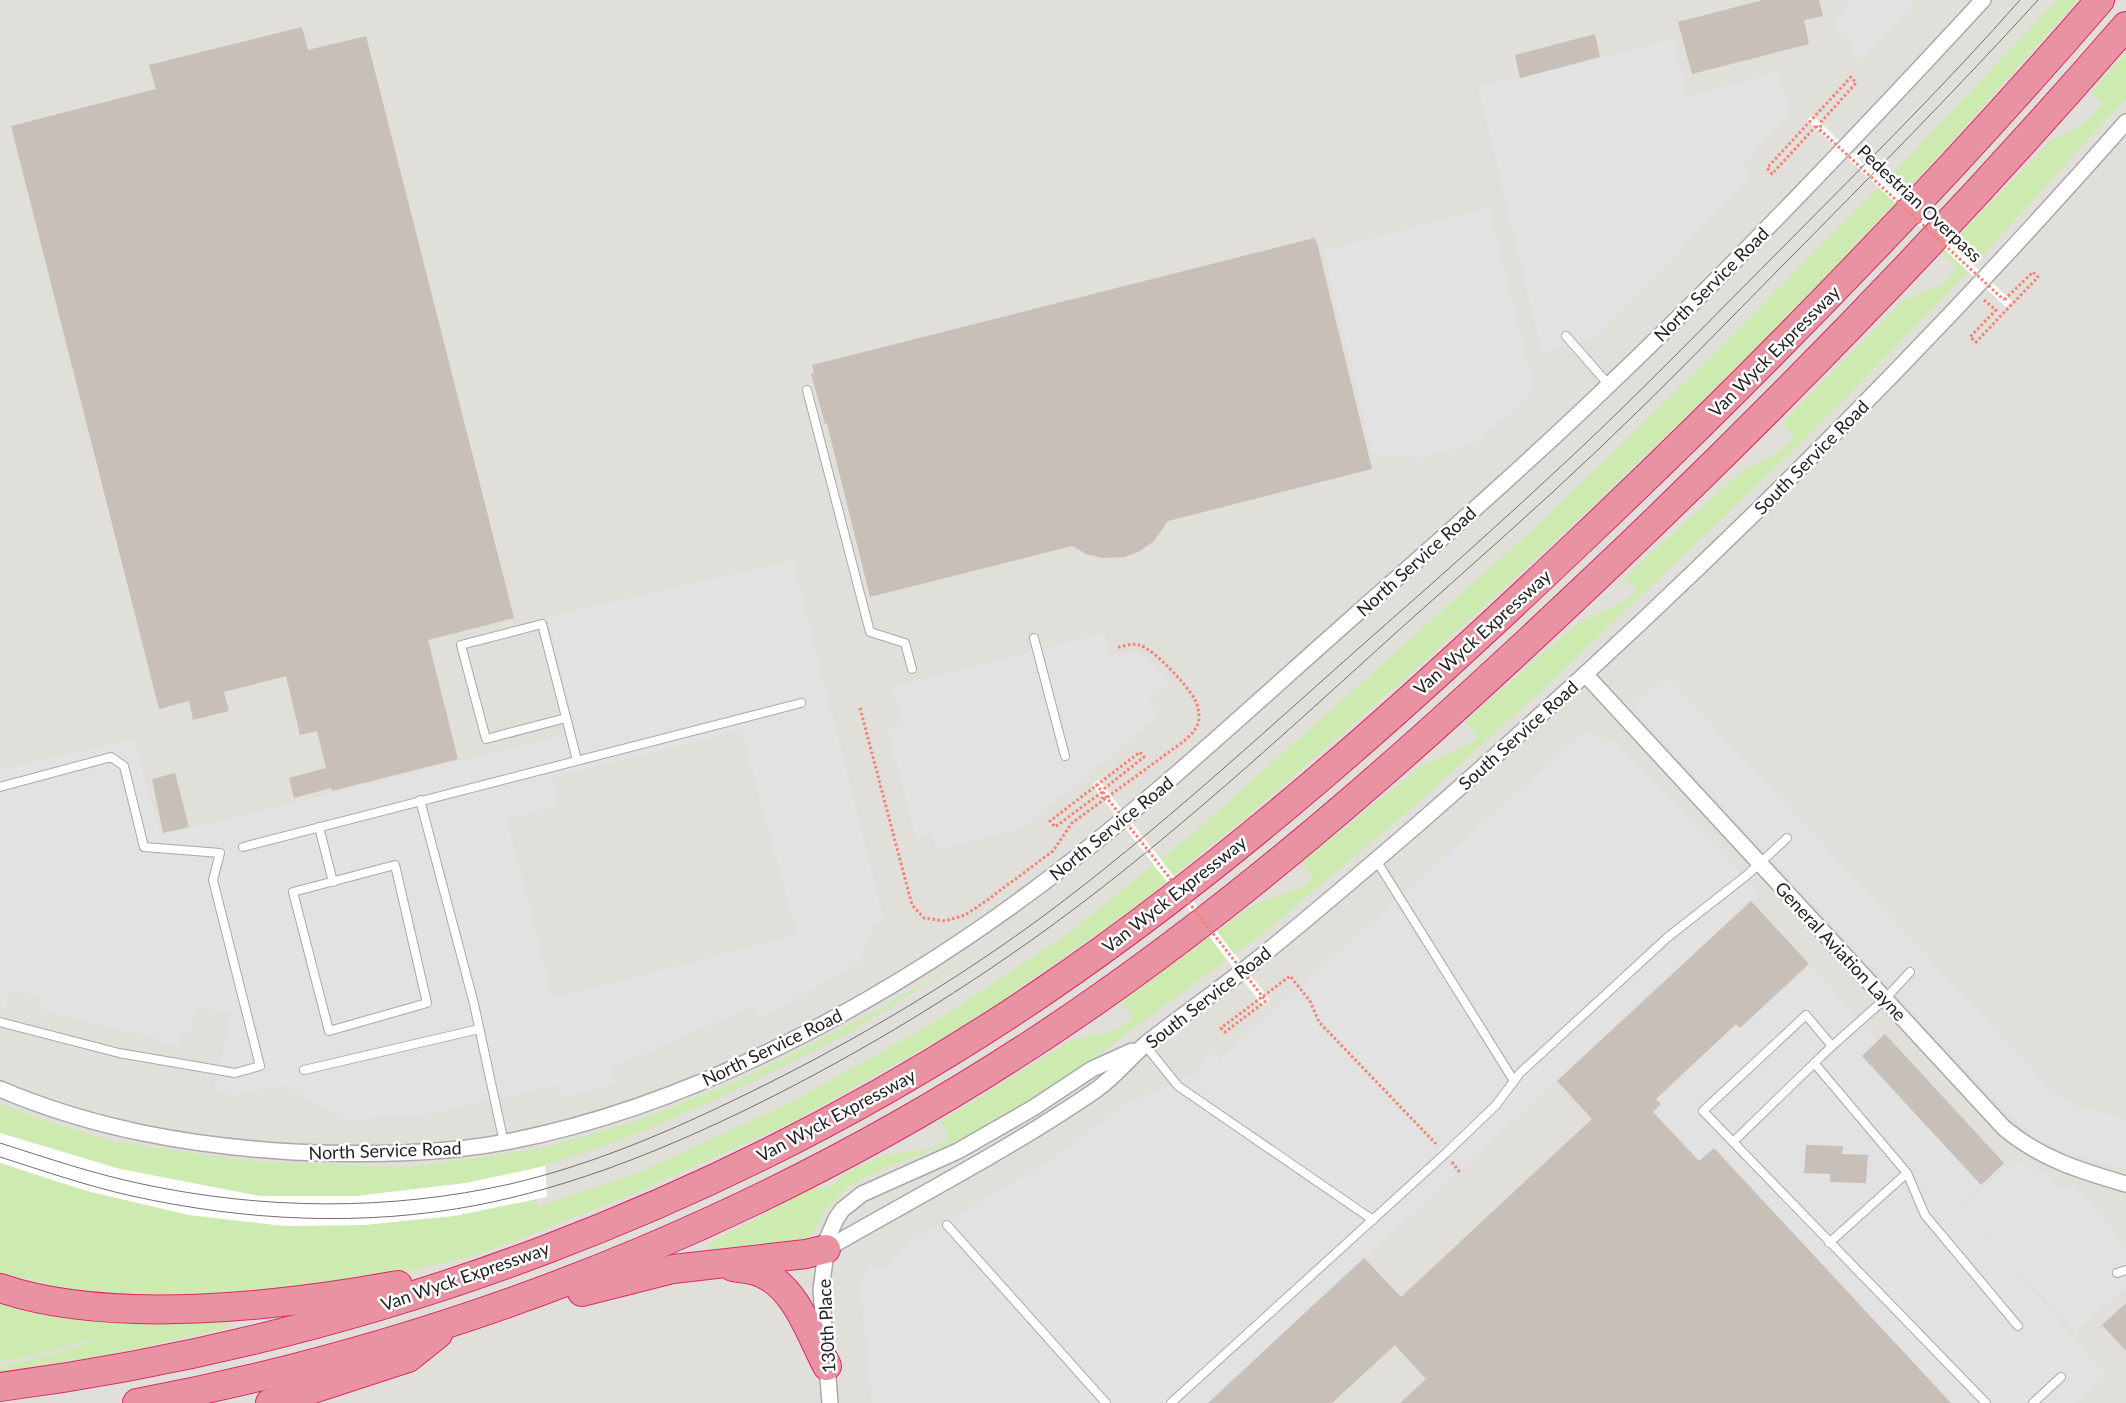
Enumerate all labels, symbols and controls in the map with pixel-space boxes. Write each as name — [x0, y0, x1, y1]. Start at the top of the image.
street label: Pedestrian Overpass — [1853, 140, 1987, 267]
street label: North Service Road — [1649, 222, 1773, 346]
street label: Van Wyck Expressway — [1704, 280, 1845, 421]
street label: South Service Road — [1749, 395, 1873, 519]
street label: North Service Road — [1352, 502, 1480, 620]
street label: Van Wyck Expressway — [1409, 564, 1556, 699]
street label: South Service Road — [1454, 676, 1582, 794]
street label: North Service Road — [1045, 771, 1177, 885]
street label: Van Wyck Expressway — [1098, 830, 1251, 957]
street label: General Aviation Layne — [1771, 877, 1911, 1025]
street label: South Service Road — [1141, 941, 1275, 1053]
street label: North Service Road — [698, 1004, 846, 1090]
street label: Van Wyck Expressway — [753, 1063, 920, 1166]
street label: North Service Road — [308, 1136, 462, 1164]
street label: Van Wyck Expressway — [378, 1237, 553, 1315]
street label: 130th Place — [813, 1278, 839, 1374]

